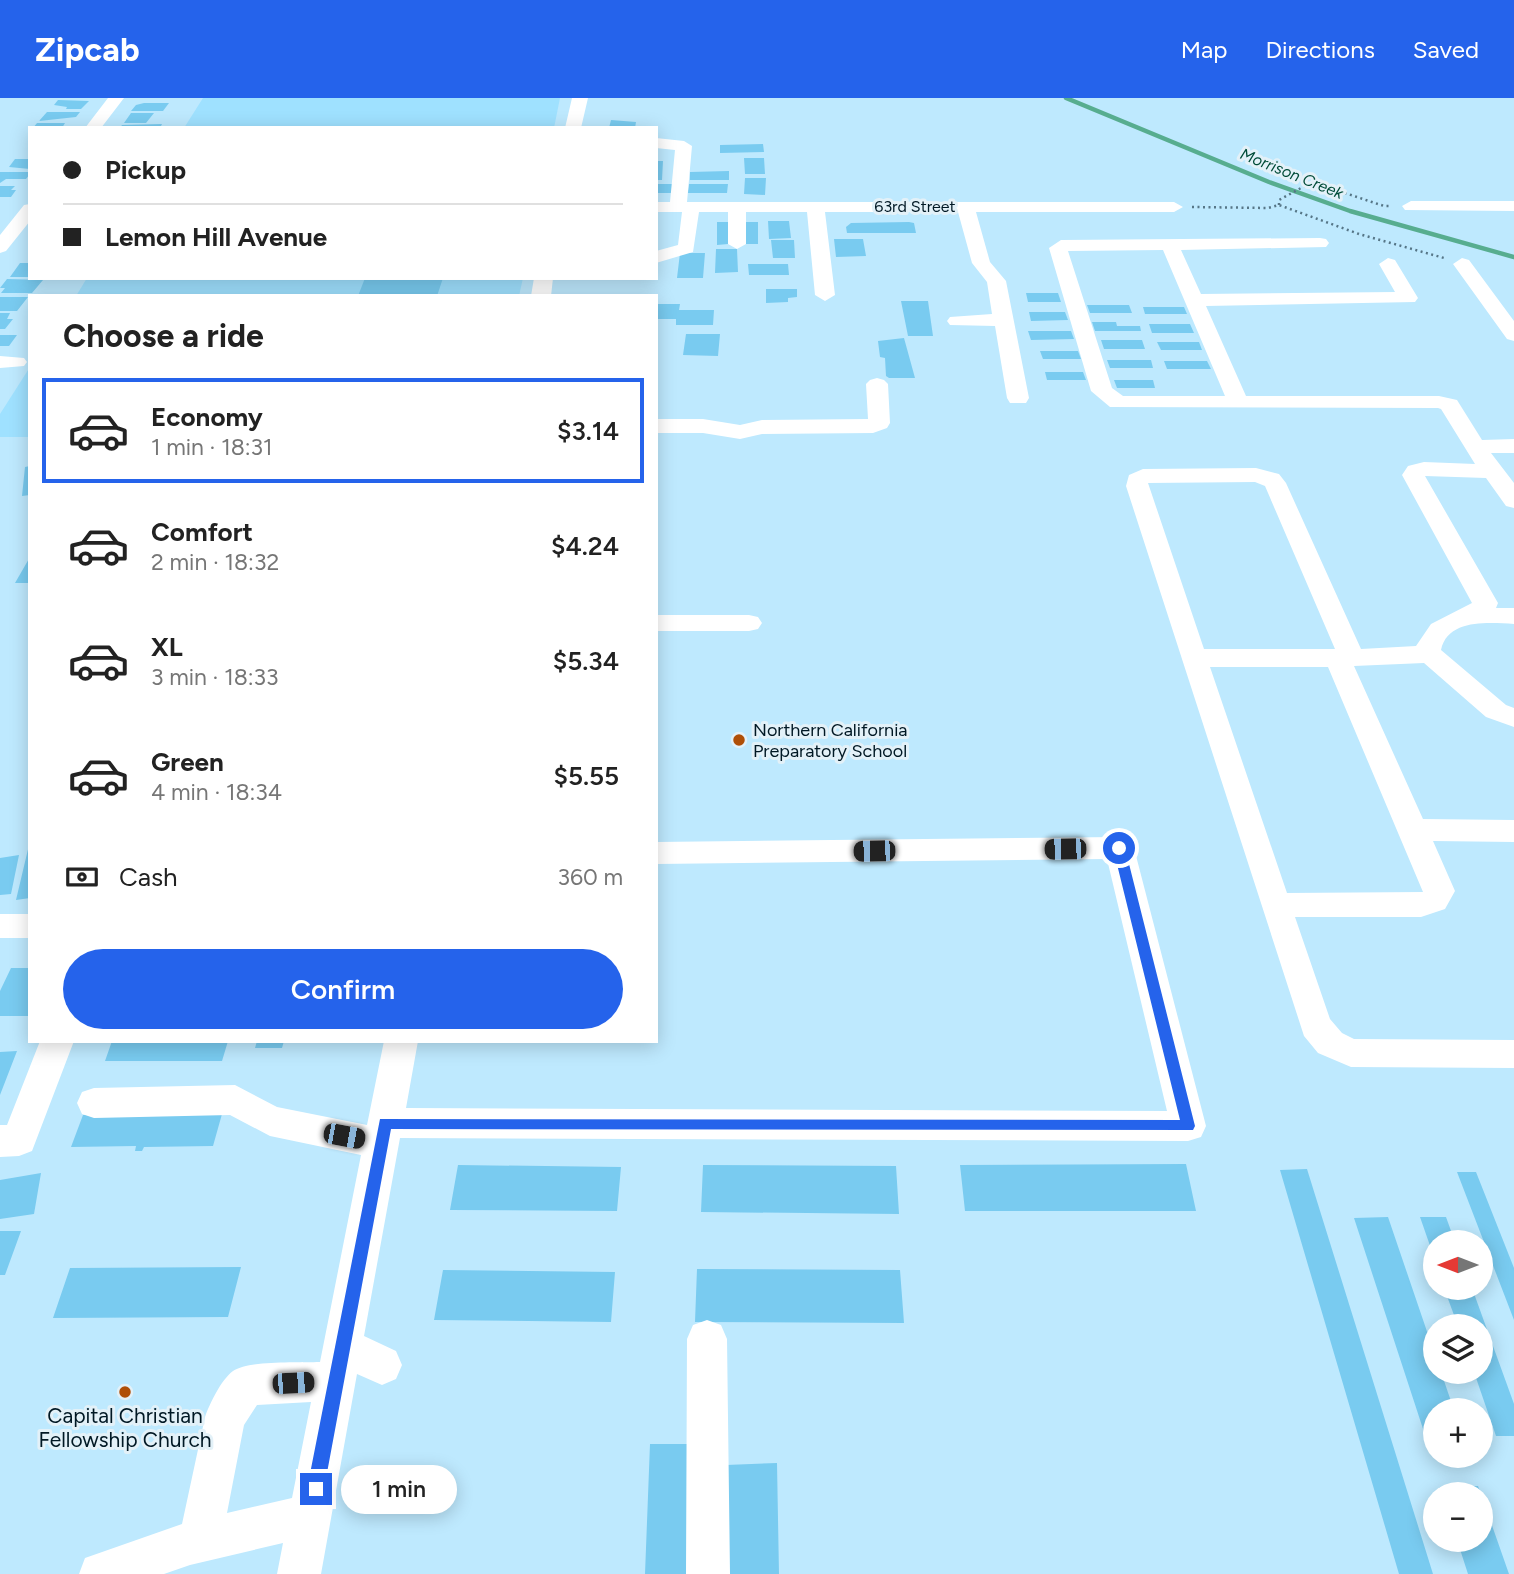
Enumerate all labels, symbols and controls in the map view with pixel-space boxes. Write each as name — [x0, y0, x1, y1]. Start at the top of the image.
text: Zipcab — [35, 30, 140, 69]
text: Map — [1181, 35, 1227, 64]
text: Directions — [1265, 35, 1375, 64]
text: Saved — [1413, 35, 1479, 64]
water label: Morrison Creek — [1238, 144, 1347, 203]
text: Pickup — [105, 154, 186, 186]
street label: 63rd Street — [874, 197, 956, 216]
text: Lemon Hill Avenue — [105, 221, 327, 253]
text: Choose a ride — [63, 317, 264, 355]
icon: car — [67, 399, 130, 462]
text: Economy — [151, 401, 263, 433]
text: $3.14 — [557, 415, 619, 447]
text: 1 min · 18:31 — [151, 433, 273, 461]
icon: car — [67, 514, 130, 577]
text: Comfort — [151, 516, 253, 548]
text: $4.24 — [551, 530, 619, 562]
text: 2 min · 18:32 — [151, 548, 279, 576]
icon: car — [67, 629, 130, 692]
text: XL — [151, 631, 183, 663]
text: $5.34 — [553, 645, 619, 677]
text: 3 min · 18:33 — [151, 663, 279, 691]
place label: Northern California Preparatory School — [753, 719, 908, 762]
marker: Northern California Preparatory School — [731, 732, 747, 748]
icon: car — [67, 744, 130, 807]
text: Green — [151, 746, 224, 778]
text: $5.55 — [553, 760, 619, 792]
text: 4 min · 18:34 — [151, 778, 282, 806]
route start — [1103, 832, 1135, 864]
car — [1044, 838, 1087, 860]
car — [853, 840, 896, 862]
icon: cash — [63, 858, 101, 896]
text: Cash — [119, 861, 178, 893]
text: 360 m — [557, 863, 623, 891]
button: Confirm — [63, 949, 623, 1029]
car — [322, 1122, 367, 1150]
north arrow — [1423, 1230, 1493, 1300]
map controls — [1423, 1230, 1493, 1552]
button: layers — [1423, 1314, 1493, 1384]
car — [272, 1371, 315, 1395]
marker: Capital Christian Fellowship Church — [117, 1384, 133, 1400]
button: + — [1423, 1398, 1493, 1468]
place label: Capital Christian Fellowship Church — [38, 1403, 212, 1452]
callout: 1 min — [340, 1464, 456, 1514]
route end — [300, 1473, 332, 1505]
text: 1 min — [372, 1475, 426, 1503]
button: − — [1423, 1482, 1493, 1552]

